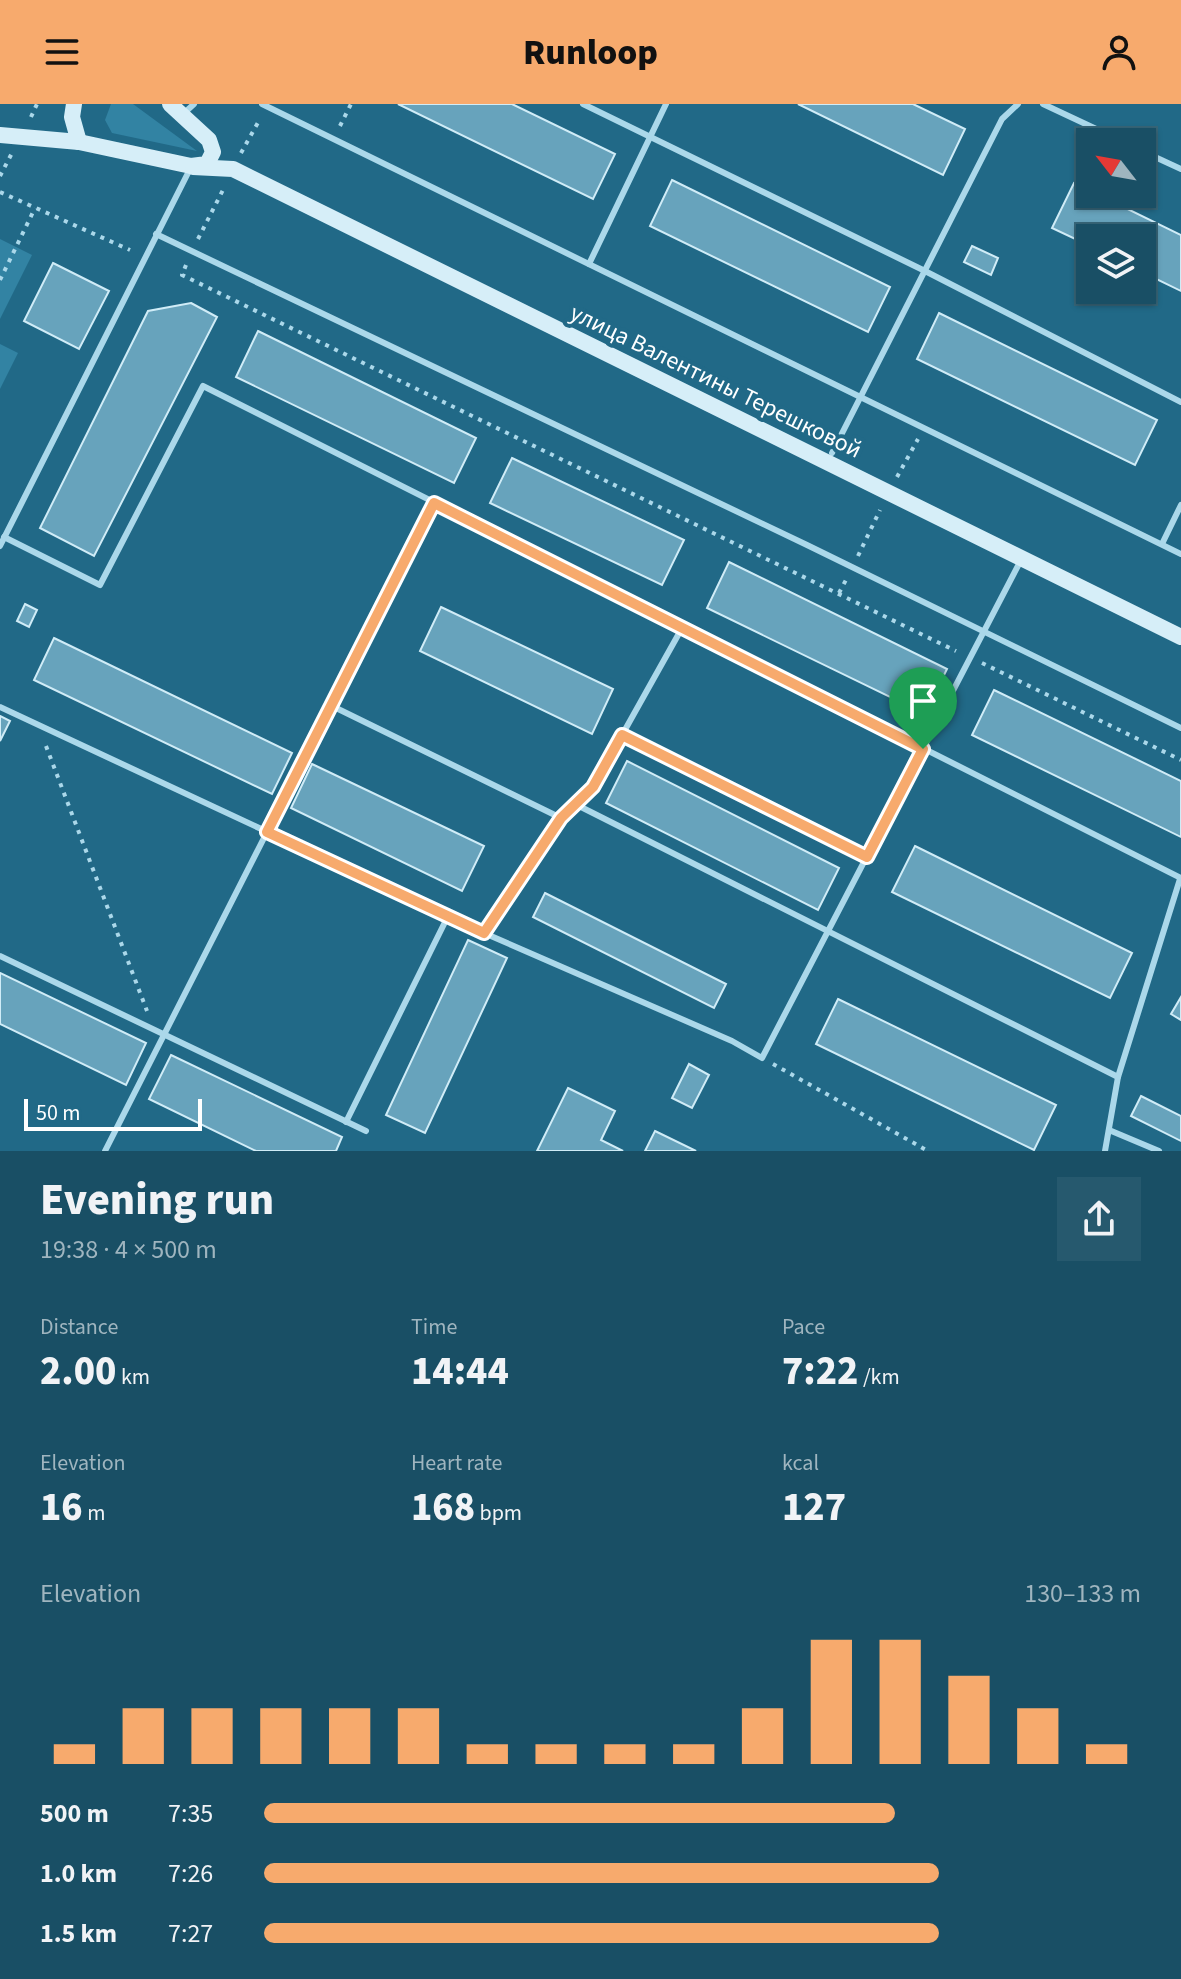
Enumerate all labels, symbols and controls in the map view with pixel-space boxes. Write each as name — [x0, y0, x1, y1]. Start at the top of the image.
text: Runloop — [523, 27, 658, 78]
icon: menu — [40, 30, 84, 74]
icon: person — [1097, 30, 1141, 74]
north arrow — [1076, 128, 1156, 208]
map controls — [1076, 128, 1156, 304]
button: layers — [1076, 224, 1156, 304]
street label: улица Валентины Терешковой — [564, 295, 868, 467]
pin — [889, 667, 957, 749]
icon: arrive — [901, 679, 945, 723]
scale bar — [24, 1095, 202, 1131]
text: 50 m — [36, 1097, 81, 1129]
text: Evening run — [40, 1169, 274, 1232]
button: share — [1057, 1177, 1141, 1261]
text: 19:38 · 4 × 500 m — [40, 1231, 217, 1268]
text: Distance — [40, 1311, 118, 1343]
text: Time — [411, 1311, 457, 1343]
text: Pace — [782, 1311, 825, 1343]
text: 2.00 — [40, 1343, 116, 1400]
text: 14:44 — [411, 1343, 509, 1400]
text: 7:22 — [782, 1343, 858, 1400]
text: km — [116, 1361, 150, 1393]
text: /km — [858, 1361, 900, 1393]
text: Elevation — [40, 1447, 126, 1479]
text: Heart rate — [411, 1447, 502, 1479]
text: kcal — [782, 1447, 819, 1479]
text: 16 — [40, 1479, 83, 1536]
text: 168 — [411, 1479, 475, 1536]
text: 127 — [782, 1479, 846, 1536]
text: m — [83, 1497, 105, 1529]
text: bpm — [475, 1497, 522, 1529]
text: Elevation — [40, 1575, 141, 1612]
text: 130–133 m — [1024, 1575, 1141, 1612]
text: 500 m — [40, 1795, 109, 1832]
text: 7:35 — [168, 1795, 213, 1832]
text: 1.0 km — [40, 1855, 117, 1892]
text: 7:26 — [168, 1855, 213, 1892]
text: 1.5 km — [40, 1915, 117, 1952]
text: 7:27 — [168, 1915, 213, 1952]

